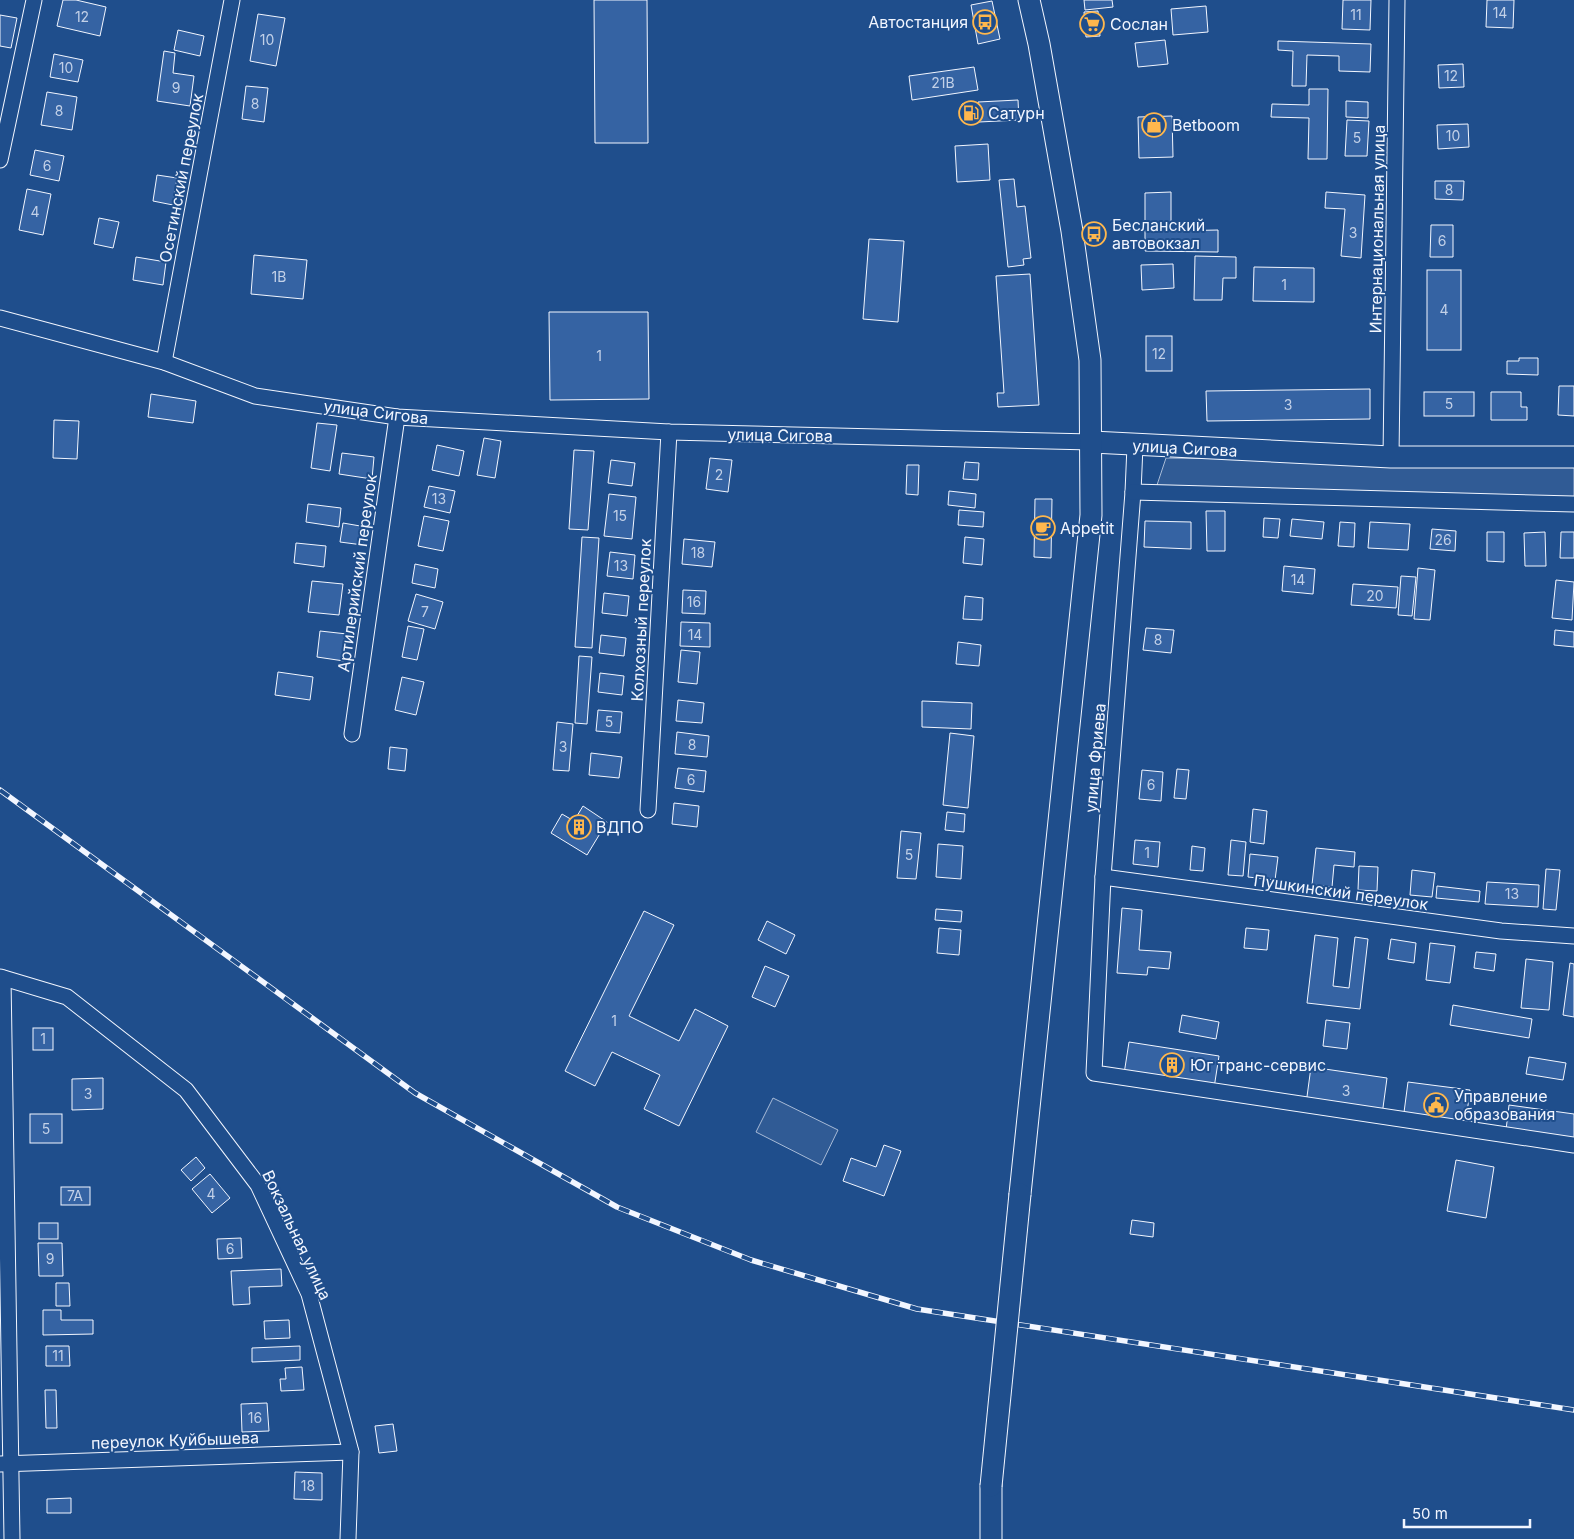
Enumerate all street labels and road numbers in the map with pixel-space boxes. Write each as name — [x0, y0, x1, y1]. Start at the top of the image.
street label: Осетинский переулок — [155, 91, 207, 264]
street label: Интернациональная улица — [1365, 124, 1389, 334]
street label: улица Сигова — [322, 396, 430, 428]
street label: улица Сигова — [727, 424, 833, 446]
street label: улица Сигова — [1132, 435, 1238, 461]
street label: Артилерийский переулок — [333, 472, 381, 673]
street label: Колхозный переулок — [627, 538, 655, 702]
street label: улица Фриева — [1080, 702, 1110, 814]
street label: Пушкинский переулок — [1252, 870, 1430, 914]
street label: Вокзальная улица — [258, 1167, 336, 1303]
street label: переулок Куйбышева — [91, 1427, 259, 1453]

